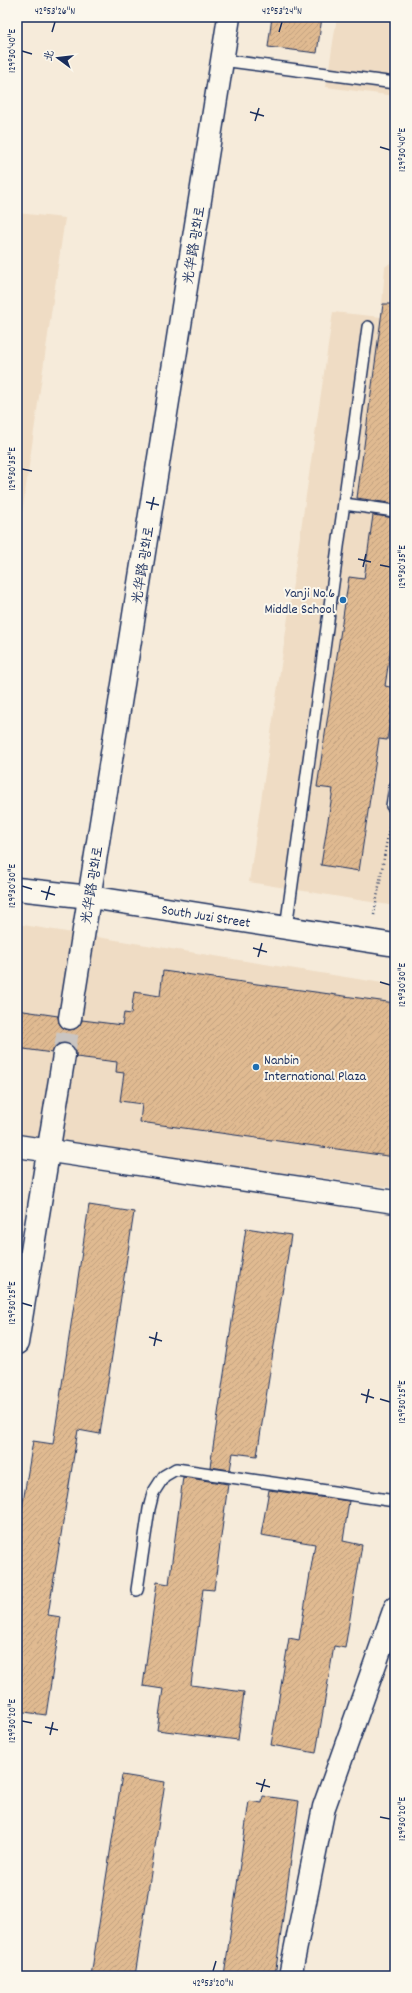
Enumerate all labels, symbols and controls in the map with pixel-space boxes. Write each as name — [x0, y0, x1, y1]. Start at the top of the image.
text: 42°53'26"N — [35, 5, 75, 19]
text: 42°53'24"N — [262, 5, 302, 19]
text: 129°30'40"E — [6, 29, 20, 73]
north arrow — [38, 38, 78, 78]
text: 北 — [41, 49, 59, 63]
text: 129°30'40"E — [396, 128, 410, 172]
street label: 光华路 광화로 — [179, 205, 211, 286]
text: 129°30'35"E — [6, 447, 20, 491]
street label: 光华路 광화로 — [128, 525, 160, 606]
text: 129°30'35"E — [396, 545, 410, 589]
place label: Yanji No.6 Middle School — [264, 584, 336, 620]
marker: Yanji No.6 Middle School — [338, 595, 348, 605]
street label: 光华路 광화로 — [77, 845, 109, 926]
text: 129°30'30"E — [6, 863, 20, 908]
street label: South Juzi Street — [160, 900, 252, 934]
text: 129°30'30"E — [396, 962, 410, 1007]
place label: Nanbin International Plaza — [264, 1051, 366, 1087]
marker: Nanbin International Plaza — [251, 1062, 261, 1072]
text: 129°30'25"E — [6, 1281, 20, 1325]
text: 129°30'25"E — [396, 1380, 410, 1424]
text: 129°30'20"E — [6, 1698, 20, 1743]
text: 129°30'20"E — [396, 1796, 410, 1841]
text: 42°53'20"N — [192, 1977, 234, 1991]

